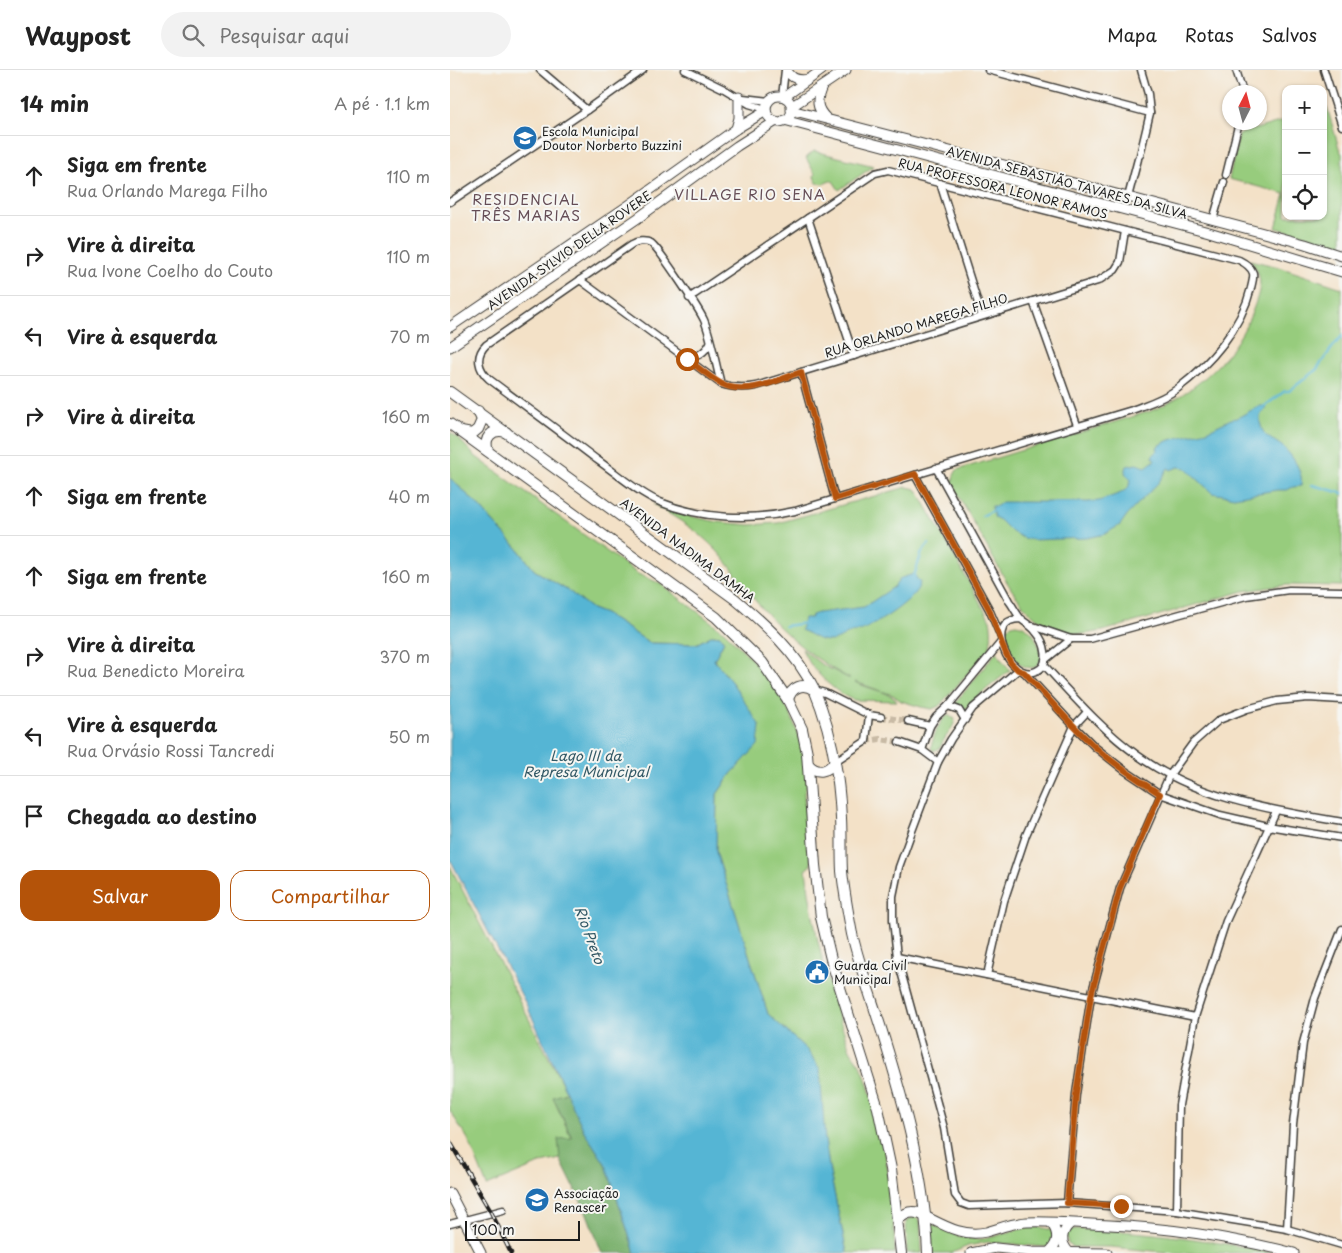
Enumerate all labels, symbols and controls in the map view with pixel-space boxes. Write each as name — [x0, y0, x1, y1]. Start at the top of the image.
search box — [161, 12, 511, 57]
text: Waypost — [25, 17, 131, 53]
icon: search — [179, 21, 207, 49]
text: Pesquisar aqui — [219, 21, 350, 49]
text: Mapa — [1107, 21, 1157, 48]
text: Rotas — [1185, 21, 1234, 48]
text: Salvos — [1262, 21, 1317, 48]
north arrow — [1222, 85, 1267, 130]
map controls — [1282, 85, 1327, 220]
button: + — [1282, 85, 1327, 130]
text: 14 min — [20, 87, 89, 119]
text: A pé · 1.1 km — [334, 91, 430, 115]
place label: Escola Municipal Doutor Norberto Buzzini — [542, 122, 682, 154]
school or university icon: Escola Municipal Doutor Norberto Buzzini — [512, 125, 538, 151]
button: − — [1282, 130, 1327, 175]
street label: AVENIDA SEBASTIÃO TAVARES DA SILVA — [944, 141, 1190, 223]
text: Siga em frente — [67, 150, 207, 178]
street label: RUA PROFESSORA LEONOR RAMOS — [896, 153, 1110, 223]
icon: ahead — [20, 162, 48, 190]
text: 110 m — [387, 164, 430, 188]
button: locate — [1282, 175, 1327, 220]
text: Rua Orlando Marega Filho — [67, 178, 268, 202]
district label: VILLAGE RIO SENA — [674, 184, 826, 205]
street label: AVENIDA SYLVIO DELLA ROVERE — [483, 186, 655, 314]
district label: RESIDENCIAL TRÊS MARIAS — [471, 189, 581, 226]
text: Vire à direita — [67, 230, 195, 258]
icon: right — [20, 242, 48, 270]
text: 110 m — [387, 244, 430, 268]
text: Rua Ivone Coelho do Couto — [67, 258, 273, 282]
street label: RUA ORLANDO MAREGA FILHO — [822, 288, 1010, 362]
icon: left — [20, 322, 48, 350]
text: Vire à esquerda — [67, 322, 218, 350]
text: 70 m — [390, 324, 430, 348]
route start — [676, 348, 699, 371]
icon: right — [20, 402, 48, 430]
text: Vire à direita — [67, 402, 195, 430]
text: 160 m — [382, 404, 430, 428]
icon: ahead — [20, 482, 48, 510]
text: Siga em frente — [67, 482, 207, 510]
text: 40 m — [388, 484, 430, 508]
street label: AVENIDA NADIMA DAMHA — [617, 493, 759, 607]
icon: ahead — [20, 562, 48, 590]
text: Siga em frente — [67, 562, 207, 590]
text: 160 m — [382, 564, 430, 588]
text: Vire à direita — [67, 630, 195, 658]
icon: right — [20, 642, 48, 670]
text: 370 m — [380, 644, 430, 668]
text: Rua Benedicto Moreira — [67, 658, 245, 682]
text: Vire à esquerda — [67, 710, 218, 738]
icon: left — [20, 722, 48, 750]
text: 50 m — [389, 724, 430, 748]
text: Rua Orvásio Rossi Tancredi — [67, 738, 275, 762]
water label: Lago III da Represa Municipal — [523, 745, 651, 782]
icon: arrive — [20, 802, 48, 830]
text: Chegada ao destino — [67, 802, 257, 830]
button: Salvar — [20, 870, 220, 921]
button: Compartilhar — [230, 870, 430, 921]
water label: Rio Preto — [570, 903, 611, 968]
place label: Guarda Civil Municipal — [834, 956, 907, 988]
public building icon: Guarda Civil Municipal — [804, 959, 830, 985]
place label: Associação Renascer — [554, 1184, 619, 1216]
school or university icon: Associação Renascer — [524, 1187, 550, 1213]
route end — [1110, 1195, 1133, 1218]
scale bar — [465, 1218, 580, 1241]
text: 100 m — [472, 1219, 515, 1240]

